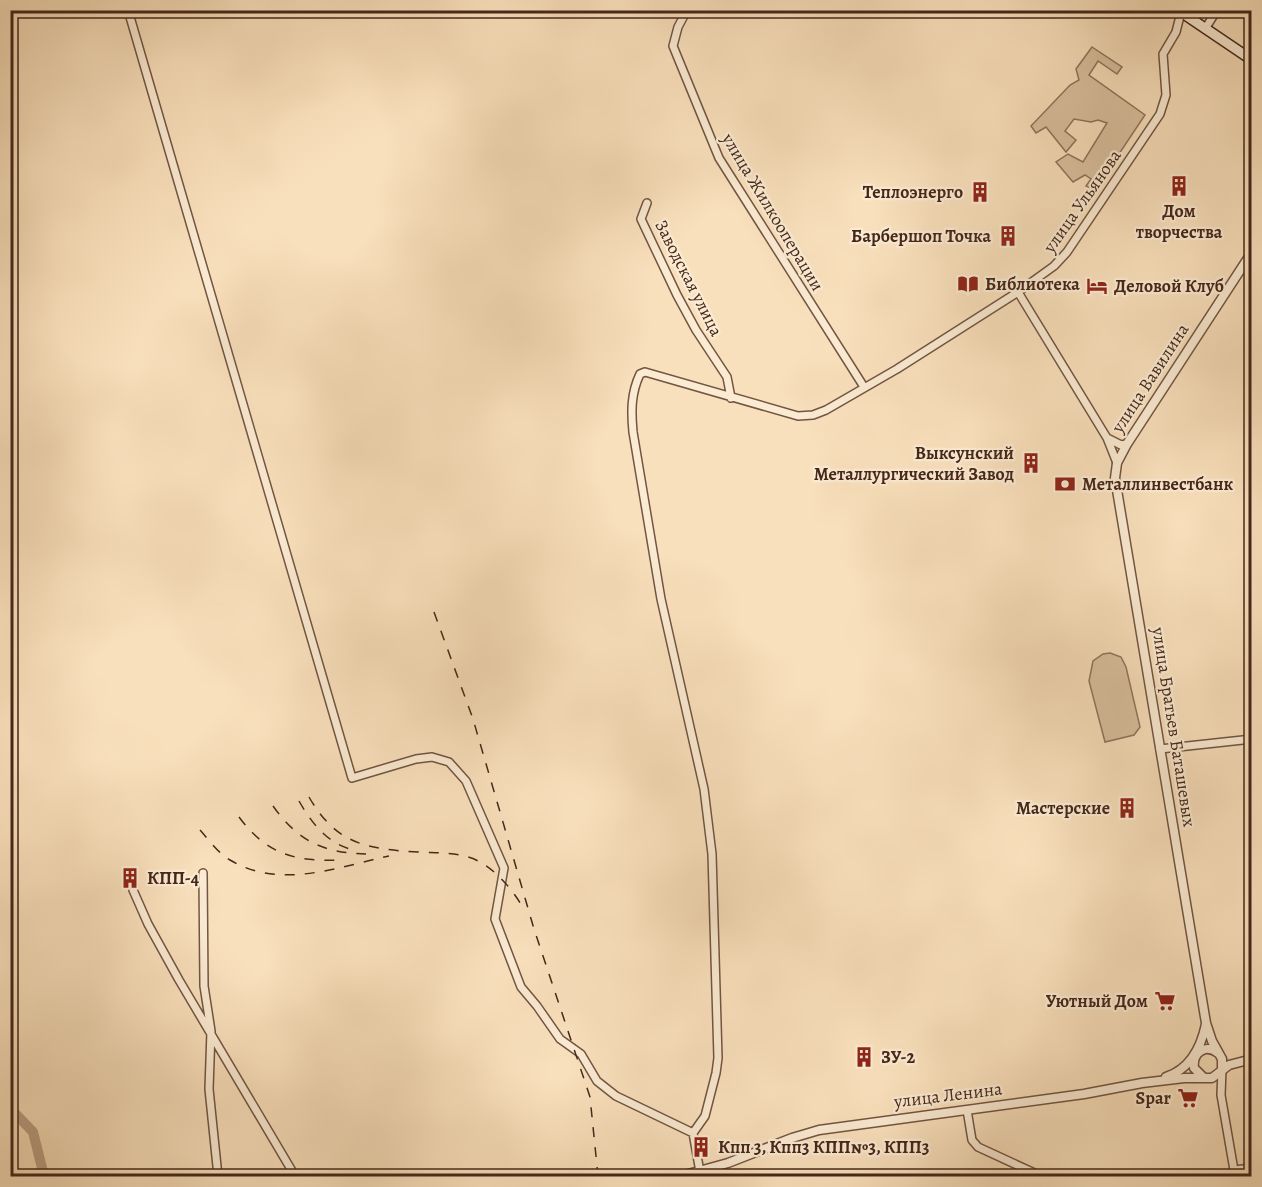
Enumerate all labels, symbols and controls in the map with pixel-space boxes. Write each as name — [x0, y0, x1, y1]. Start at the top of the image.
street label: улица Жилкооперации — [716, 128, 830, 295]
street label: улица Ульянова — [1037, 144, 1127, 258]
building icon: Дом творчества — [1167, 174, 1191, 198]
place label: Теплоэнерго — [863, 180, 963, 204]
building icon: Теплоэнерго — [968, 180, 992, 204]
place label: Дом творчества — [1136, 199, 1223, 244]
street label: Заводская улица — [649, 216, 729, 341]
place label: Барбершоп Точка — [851, 224, 991, 248]
building icon: Барбершоп Точка — [996, 224, 1020, 248]
library icon: Библиотека — [956, 272, 980, 296]
place label: Библиотека — [985, 272, 1080, 296]
hotel icon: Деловой Клуб — [1085, 274, 1109, 298]
place label: Деловой Клуб — [1114, 274, 1224, 298]
street label: улица Вавилина — [1105, 318, 1195, 438]
place label: Выксунский Металлургический Завод — [814, 441, 1014, 486]
building icon: Выксунский Металлургический Завод — [1019, 451, 1043, 475]
bank icon: Металлинвестбанк — [1053, 472, 1077, 496]
place label: Металлинвестбанк — [1082, 472, 1234, 496]
street label: улица Братьев Баташевых — [1146, 624, 1202, 829]
place label: Мастерские — [1016, 796, 1110, 820]
building icon: Мастерские — [1115, 796, 1139, 820]
building icon: КПП-4 — [118, 866, 142, 890]
place label: КПП-4 — [147, 866, 200, 890]
place label: Уютный Дом — [1046, 989, 1148, 1013]
supermarket icon: Уютный Дом — [1153, 989, 1177, 1013]
building icon: ЗУ-2 — [852, 1045, 876, 1069]
place label: ЗУ-2 — [881, 1045, 916, 1069]
street label: улица Ленина — [892, 1076, 1004, 1114]
place label: Spar — [1136, 1086, 1172, 1110]
supermarket icon: Spar — [1176, 1086, 1200, 1110]
building icon: Кпп 3, Кпп3 КПП№3, КПП3 — [689, 1135, 713, 1159]
place label: Кпп 3, Кпп3 КПП№3, КПП3 — [718, 1135, 930, 1159]

